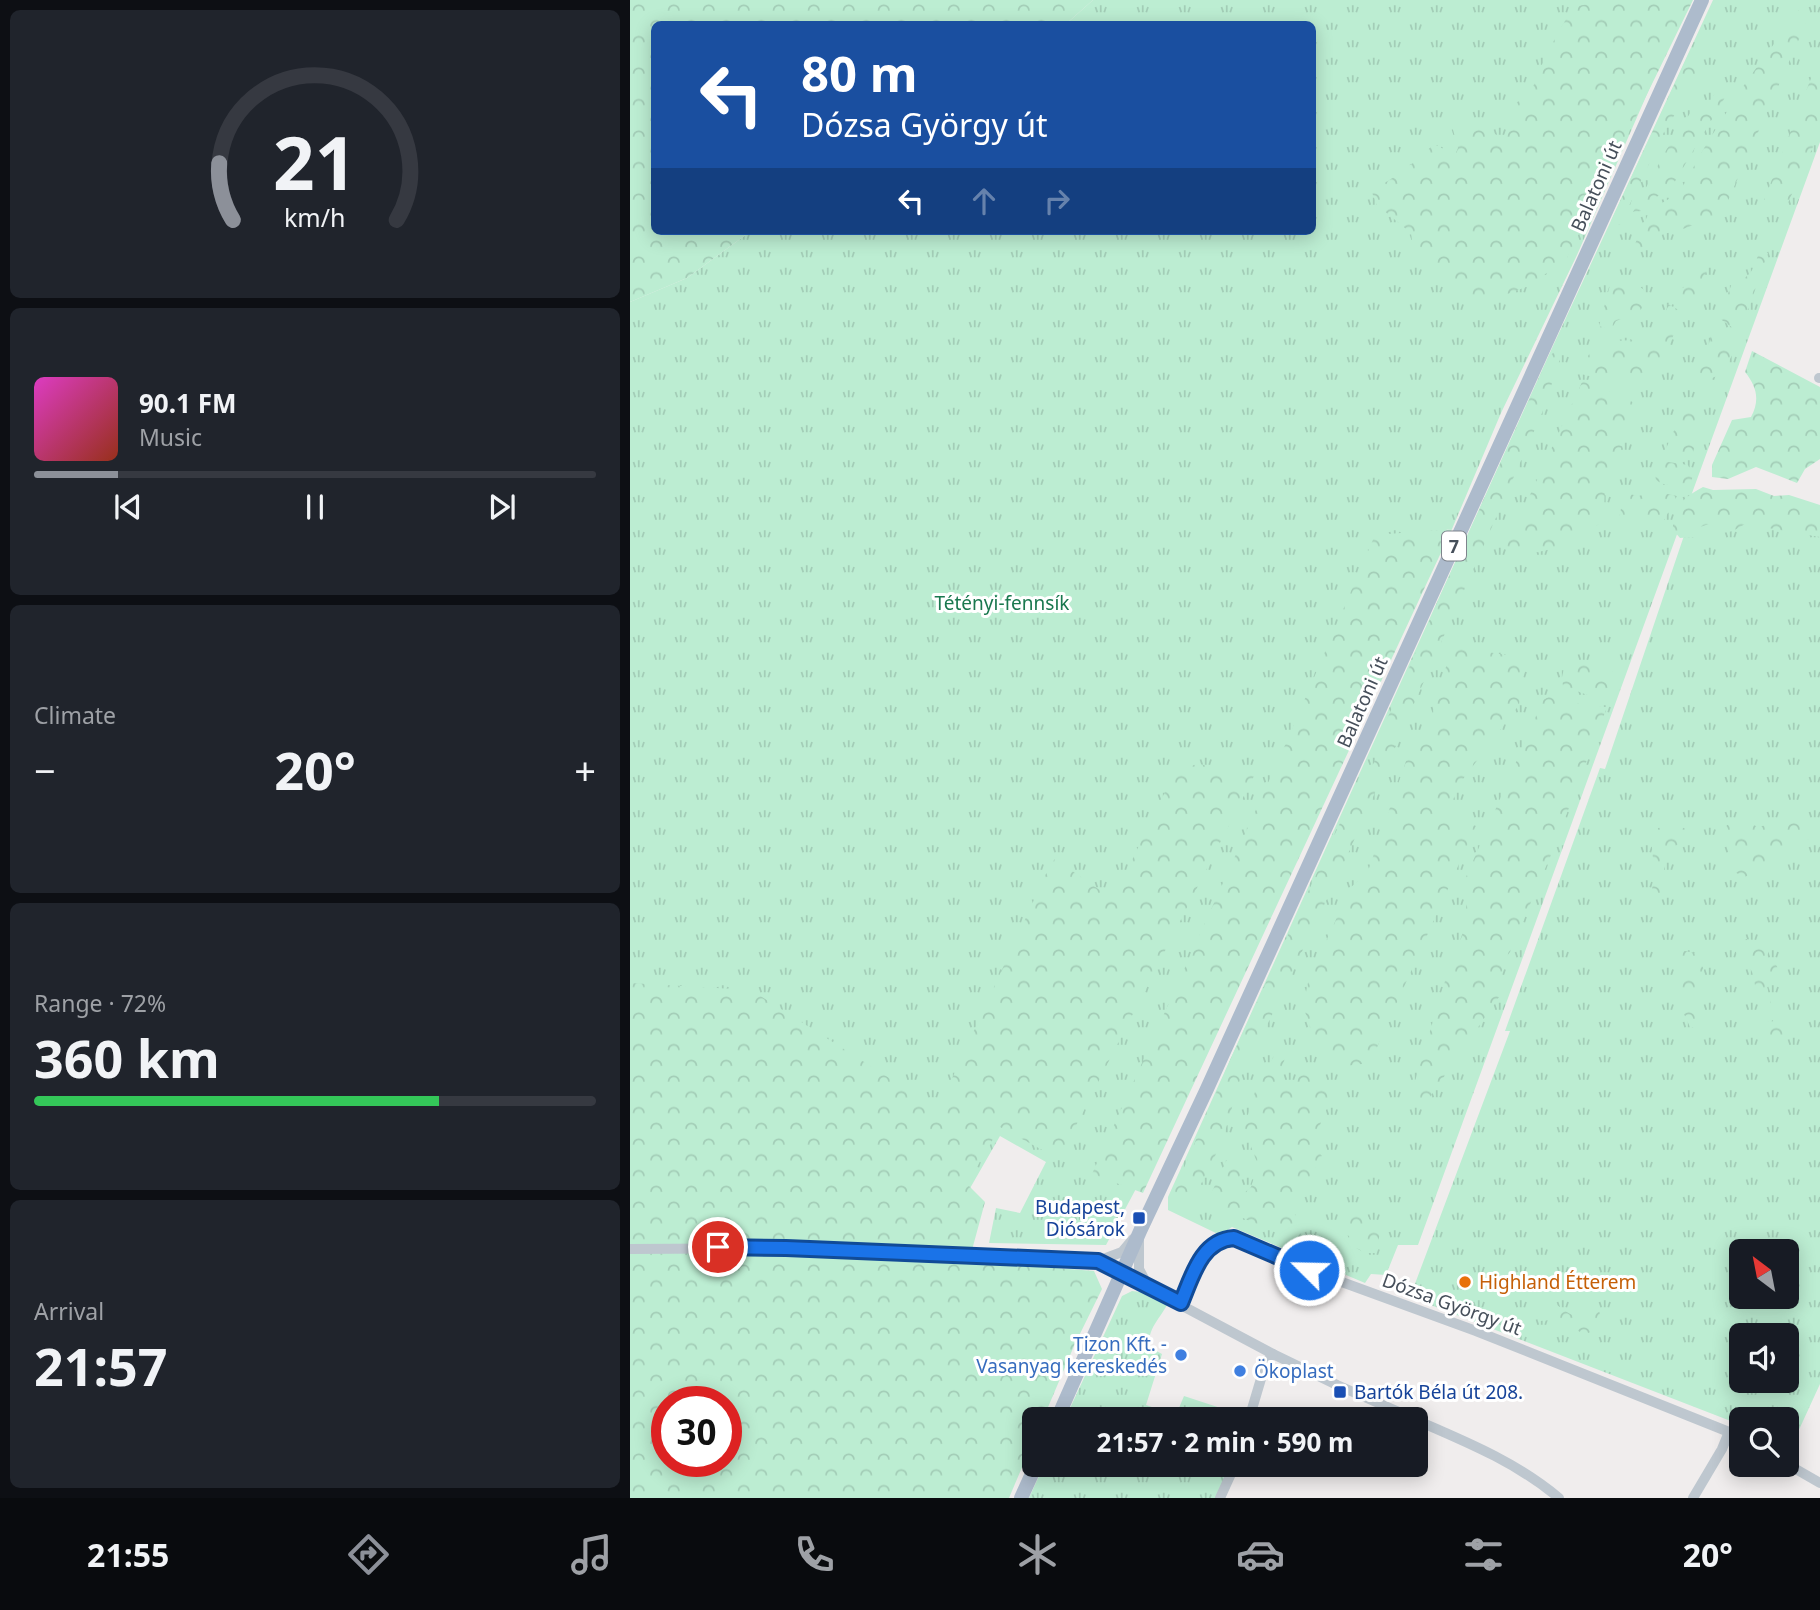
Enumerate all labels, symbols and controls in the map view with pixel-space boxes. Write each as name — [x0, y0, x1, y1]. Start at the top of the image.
text: 80 m — [801, 40, 918, 106]
icon: left — [686, 49, 777, 140]
text: Dózsa György út — [801, 103, 1048, 146]
text: 21 — [273, 112, 357, 211]
street label: Balatoni út — [1564, 136, 1628, 236]
icon: left — [892, 182, 930, 220]
icon: ahead — [965, 182, 1003, 220]
icon: right — [1038, 182, 1076, 220]
text: km/h — [284, 200, 346, 234]
text: 90.1 FM — [139, 385, 236, 421]
text: Music — [139, 421, 202, 453]
icon: previous — [109, 488, 147, 526]
icon: pause — [296, 488, 334, 526]
icon: next — [483, 488, 521, 526]
road number: 7 — [1442, 532, 1466, 560]
park label: Tétényi-fennsík — [935, 590, 1069, 616]
street label: Balatoni út — [1330, 652, 1394, 752]
text: Climate — [34, 699, 116, 731]
text: 20° — [274, 734, 356, 805]
text: − — [34, 744, 56, 796]
text: + — [574, 744, 596, 796]
text: Range · 72% — [34, 987, 166, 1019]
text: 360 km — [34, 1022, 220, 1093]
place label: Budapest, Diósárok — [1035, 1194, 1125, 1242]
marker: Budapest, Diósárok — [1131, 1210, 1147, 1226]
pin — [688, 1217, 748, 1277]
icon: arrive — [699, 1228, 737, 1266]
position arrow — [1272, 1233, 1346, 1307]
north arrow — [1729, 1239, 1799, 1309]
map controls — [1729, 1239, 1799, 1477]
street label: Dózsa György út — [1379, 1267, 1525, 1341]
place label: Highland Étterem — [1479, 1269, 1636, 1295]
marker: Highland Étterem — [1457, 1274, 1473, 1290]
text: Arrival — [34, 1295, 104, 1327]
button: sound — [1729, 1323, 1799, 1393]
text: 21:57 — [34, 1330, 168, 1401]
place label: Tizon Kft. - Vasanyag kereskedés — [976, 1331, 1167, 1379]
marker: Tizon Kft. - Vasanyag kereskedés — [1173, 1347, 1189, 1363]
place label: Ökoplast — [1254, 1358, 1334, 1384]
marker: Ökoplast — [1232, 1363, 1248, 1379]
place label: Bartók Béla út 208. — [1354, 1379, 1523, 1405]
marker: Bartók Béla út 208. — [1332, 1384, 1348, 1400]
speed limit sign: 30 — [651, 1386, 742, 1477]
button: search — [1729, 1407, 1799, 1477]
text: 21:57 · 2 min · 590 m — [1097, 1424, 1353, 1460]
icon: directions — [344, 1530, 393, 1579]
icon: music — [567, 1530, 616, 1579]
icon: phone — [790, 1530, 839, 1579]
icon: climate — [1013, 1530, 1062, 1579]
icon: car — [1236, 1530, 1285, 1579]
icon: filters — [1459, 1530, 1508, 1579]
text: 21:55 — [87, 1533, 169, 1576]
text: 20° — [1683, 1533, 1733, 1576]

